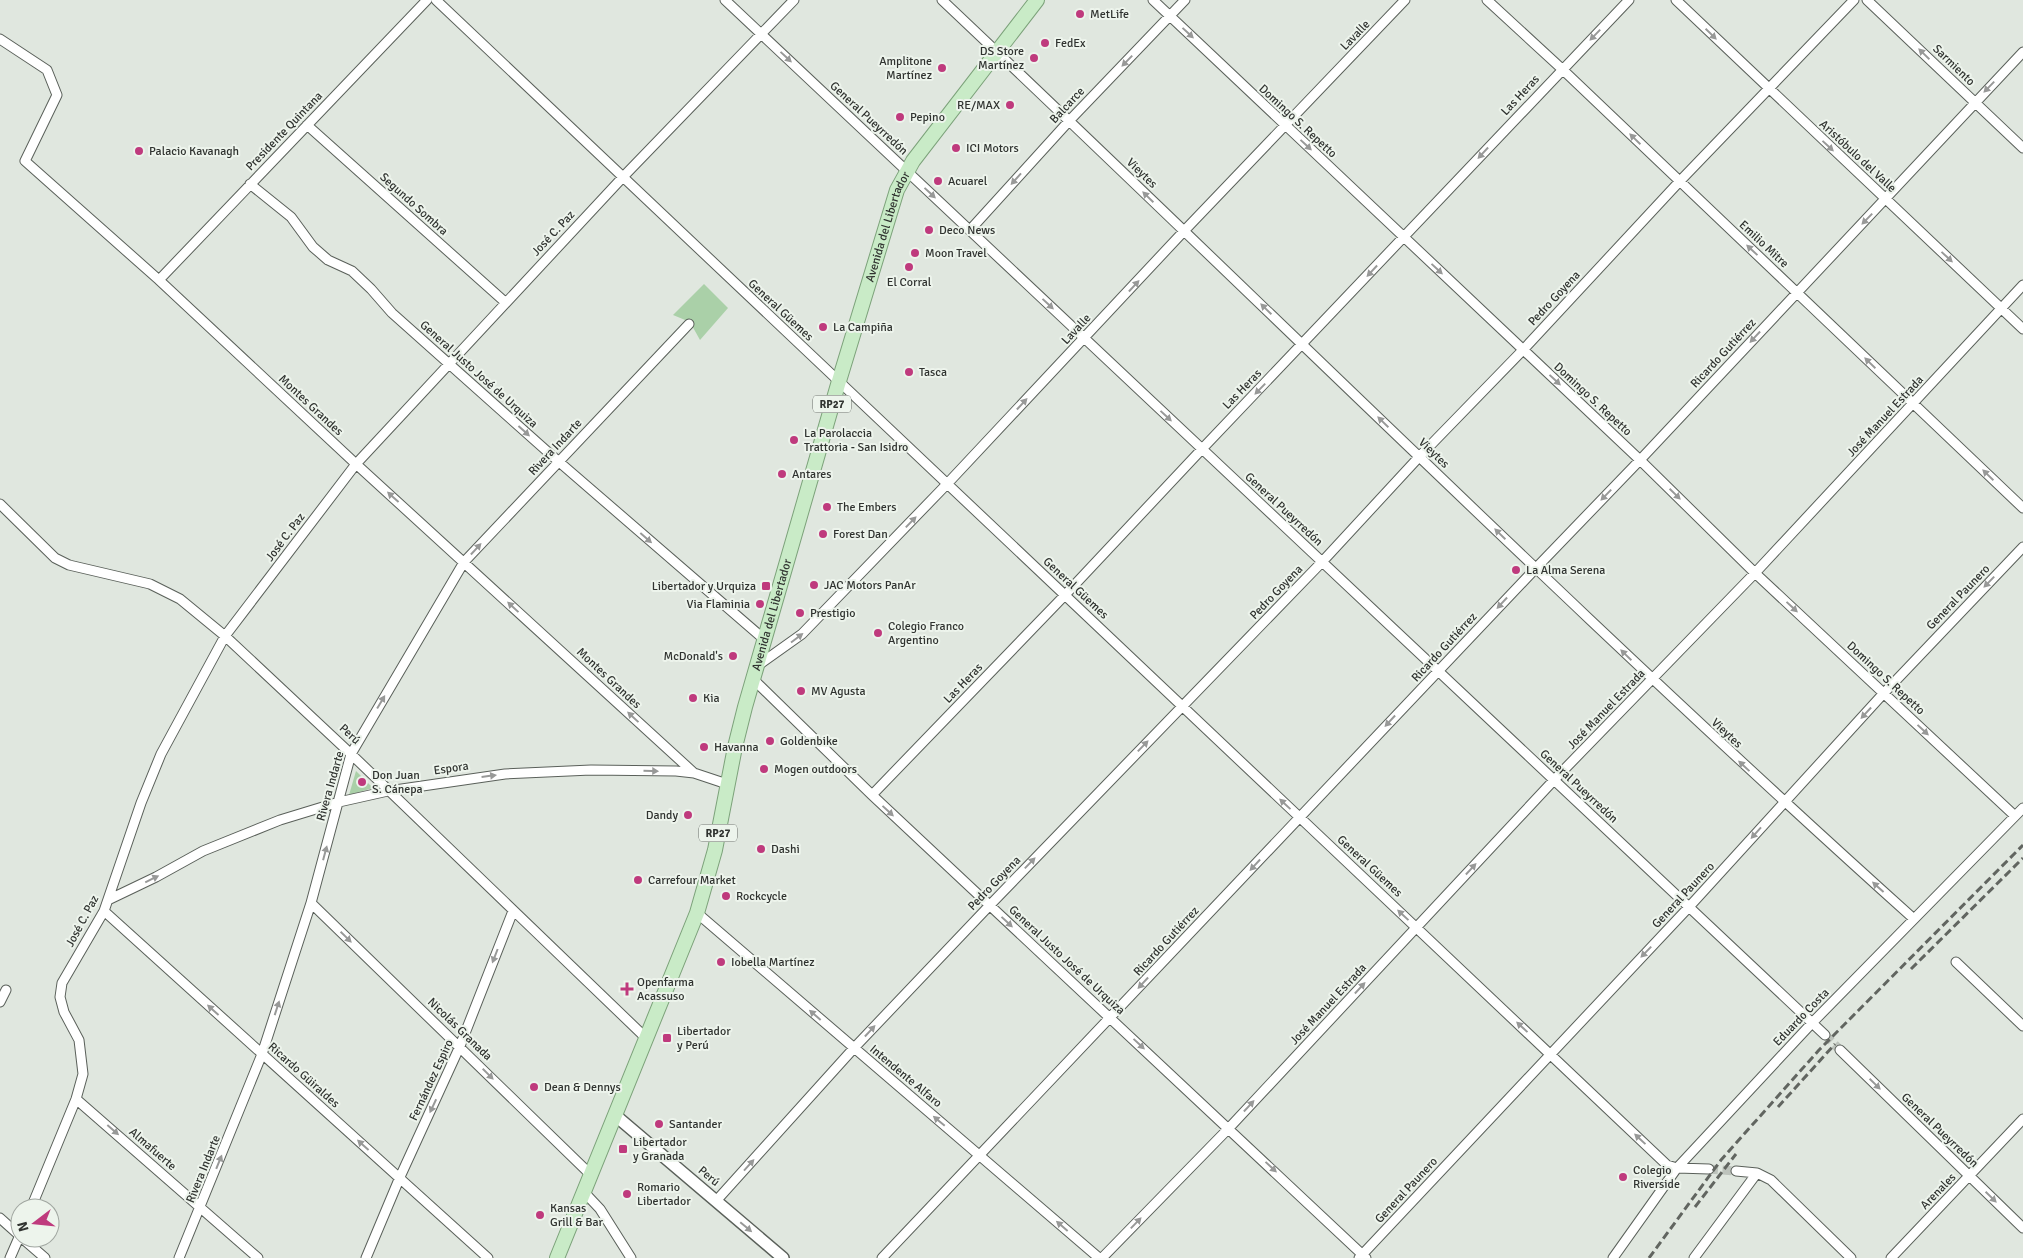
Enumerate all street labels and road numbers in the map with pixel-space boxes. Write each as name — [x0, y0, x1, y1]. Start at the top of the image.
street label: Lavalle — [1337, 17, 1373, 54]
street label: Sarmiento — [1929, 42, 1978, 89]
street label: Las Heras — [1498, 72, 1543, 119]
street label: General Pueyrredón — [827, 78, 911, 158]
street label: Domingo S. Repetto — [1256, 81, 1340, 161]
street label: Balcarce — [1047, 84, 1088, 127]
street label: Presidente Quintana — [243, 89, 326, 174]
street label: Aristóbulo del Valle — [1816, 117, 1899, 196]
street label: Vieytes — [1123, 155, 1160, 192]
street label: Avenida del Libertador — [862, 169, 914, 284]
street label: Segundo Sombra — [376, 170, 451, 239]
street label: José C. Paz — [529, 208, 578, 259]
street label: Emilio Mitre — [1736, 218, 1792, 271]
street label: Pedro Goyena — [1525, 268, 1584, 329]
street label: General Güemes — [745, 276, 816, 344]
street label: Lavalle — [1058, 311, 1094, 348]
street label: Ricardo Gutiérrez — [1687, 315, 1759, 391]
street label: General Justo José de Urquiza — [417, 317, 541, 431]
street label: Domingo S. Repetto — [1551, 359, 1635, 439]
street label: Las Heras — [1220, 366, 1265, 413]
street label: Montes Grandes — [275, 372, 346, 439]
street label: José Manuel Estrada — [1844, 373, 1927, 460]
road number: RP27 — [813, 396, 851, 412]
street label: Rivera Indarte — [525, 416, 585, 479]
street label: Vieytes — [1415, 435, 1452, 472]
street label: General Pueyrredón — [1242, 469, 1326, 549]
street label: José C. Paz — [262, 510, 308, 564]
street label: General Güemes — [1040, 554, 1111, 622]
street label: Avenida del Libertador — [749, 557, 795, 673]
street label: Pedro Goyena — [1247, 562, 1306, 623]
street label: General Paunero — [1923, 562, 1993, 633]
street label: Ricardo Gutiérrez — [1408, 609, 1480, 685]
street label: Domingo S. Repetto — [1844, 638, 1928, 718]
street label: Montes Grandes — [573, 645, 644, 712]
street label: Las Heras — [941, 660, 986, 707]
street label: José Manuel Estrada — [1564, 666, 1648, 753]
street label: Vieytes — [1708, 715, 1745, 751]
street label: Perú — [336, 721, 363, 748]
street label: General Pueyrredón — [1537, 746, 1621, 826]
street label: Rivera Indarte — [313, 749, 348, 823]
street label: Espora — [433, 759, 469, 778]
road number: RP27 — [699, 824, 737, 841]
street label: General Güemes — [1334, 832, 1405, 900]
street label: Pedro Goyena — [965, 853, 1024, 914]
street label: General Paunero — [1649, 859, 1718, 932]
street label: José C. Paz — [63, 893, 102, 950]
street label: General Justo José de Urquiza — [1005, 903, 1128, 1018]
street label: Ricardo Gutiérrez — [1130, 903, 1202, 979]
street label: José Manuel Estrada — [1287, 961, 1370, 1048]
street label: Eduardo Costa — [1770, 985, 1833, 1049]
street label: Nicolás Granada — [424, 995, 495, 1064]
street label: Fernández Espiro — [406, 1037, 457, 1123]
street label: Ricardo Güiraldes — [265, 1039, 342, 1111]
street label: Intendente Alfaro — [867, 1042, 945, 1111]
street label: General Pueyrredón — [1898, 1090, 1981, 1171]
street label: Almafuerte — [126, 1125, 179, 1174]
street label: Rivera Indarte — [183, 1133, 224, 1205]
street label: General Paunero — [1372, 1154, 1441, 1227]
street label: Perú — [695, 1163, 722, 1190]
street label: Arenales — [1917, 1170, 1959, 1213]

